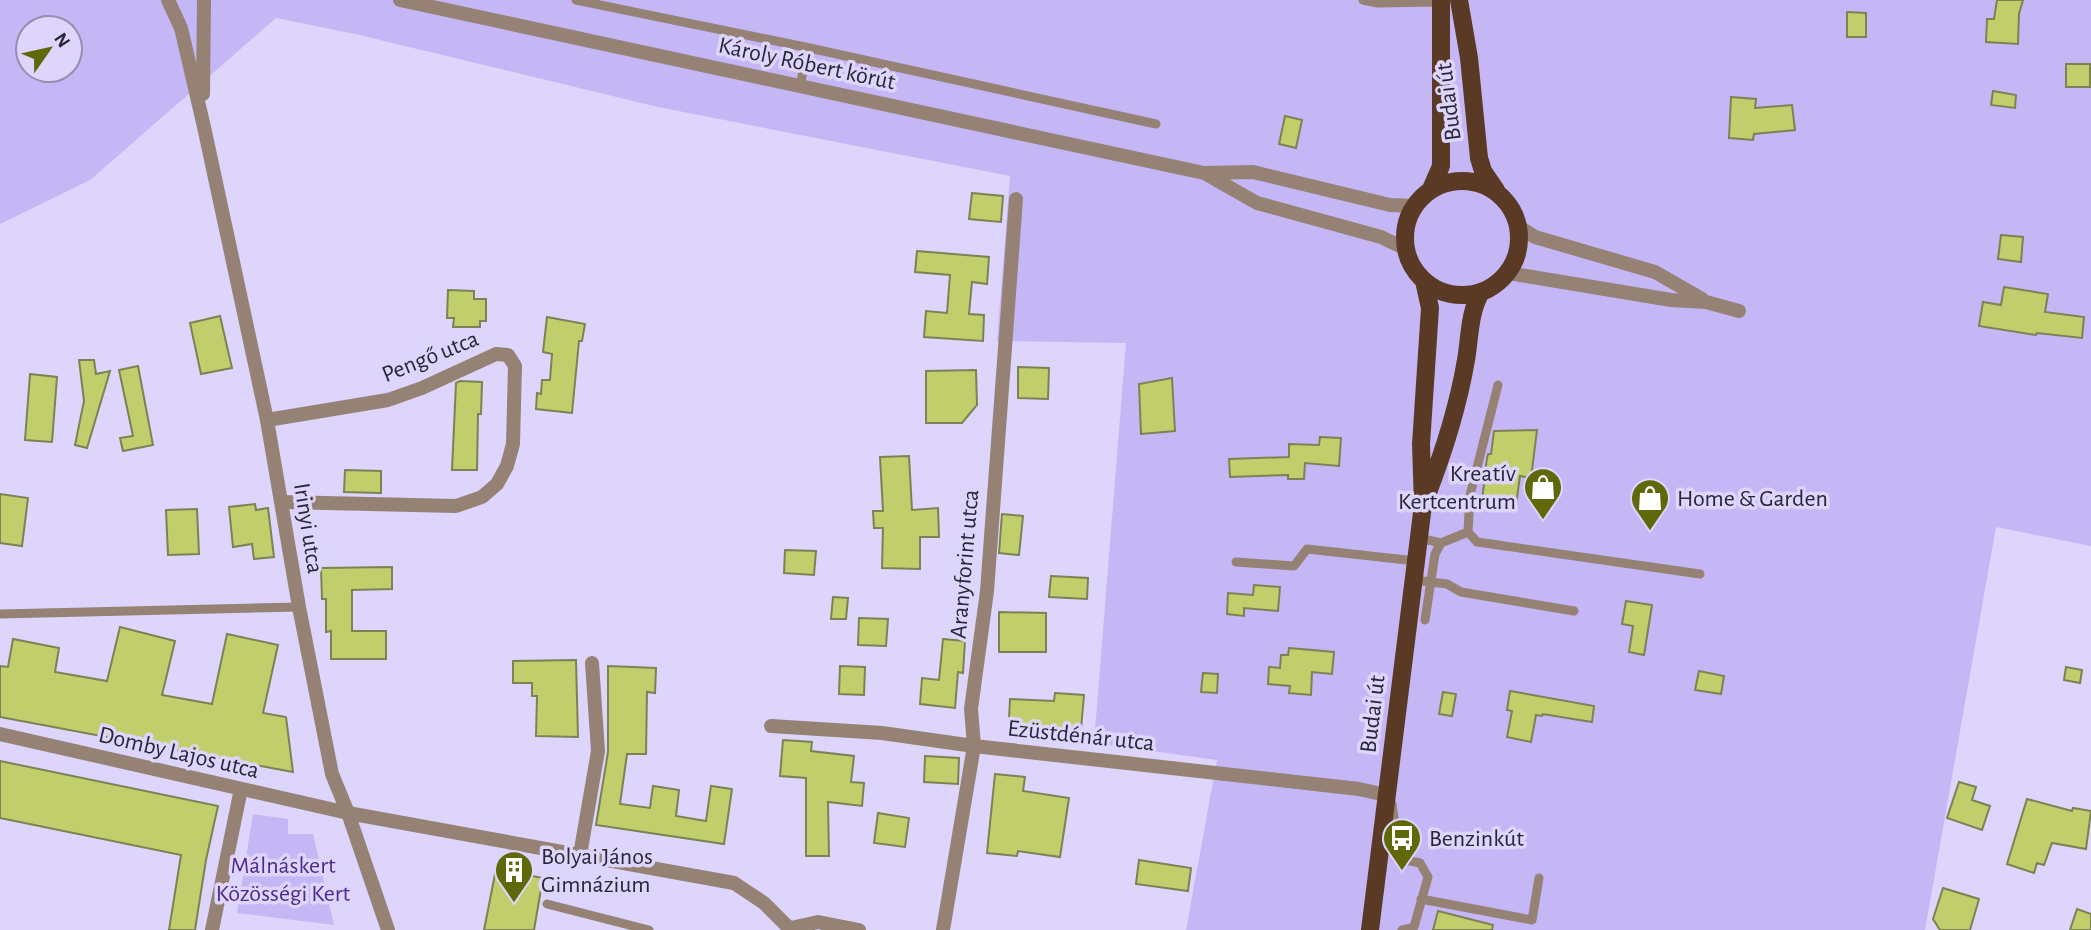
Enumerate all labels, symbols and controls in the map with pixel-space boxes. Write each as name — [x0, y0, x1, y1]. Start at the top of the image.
north arrow — [14, 14, 84, 84]
text: N — [50, 30, 73, 51]
street label: Károly Róbert körút — [716, 34, 898, 95]
street label: Budai út — [1432, 61, 1466, 142]
street label: Pengő utca — [379, 327, 482, 387]
place label: Kreatív Kertcentrum — [1398, 462, 1516, 514]
shop icon: Kreatív Kertcentrum — [1522, 466, 1564, 521]
shop icon: Home & Garden — [1629, 477, 1671, 532]
street label: Irinyi utca — [289, 481, 327, 575]
place label: Home & Garden — [1677, 487, 1828, 511]
street label: Aranyforint utca — [947, 488, 983, 640]
street label: Budai út — [1356, 673, 1390, 754]
street label: Ezüstdénár utca — [1006, 716, 1156, 756]
street label: Domby Lajos utca — [96, 723, 261, 783]
bus stop icon: Benzinkút — [1381, 817, 1423, 872]
place label: Benzinkút — [1429, 827, 1524, 851]
place label: Bolyai János Gimnázium — [541, 845, 653, 897]
building icon: Bolyai János Gimnázium — [493, 849, 535, 904]
park label: Málnáskert Közösségi Kert — [216, 854, 351, 906]

